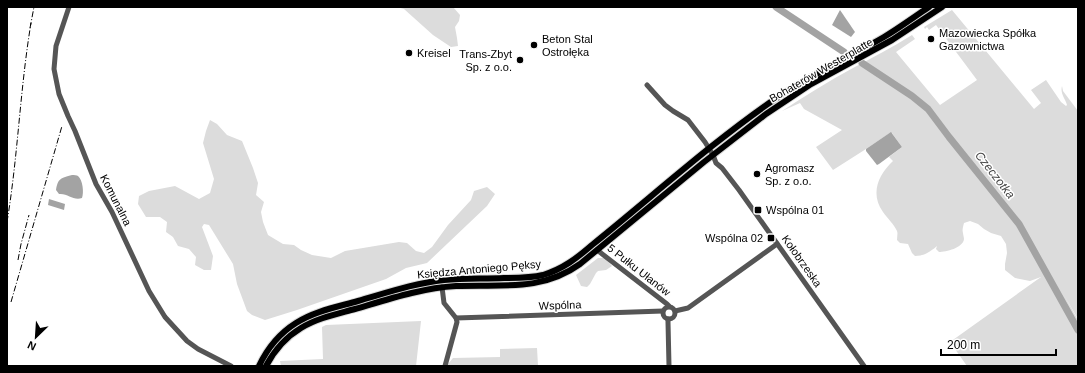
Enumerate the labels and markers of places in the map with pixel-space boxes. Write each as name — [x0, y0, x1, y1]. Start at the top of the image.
place label: Mazowiecka Spółka Gazownictwa — [939, 27, 1037, 52]
place label: Beton Stal Ostrołęka — [542, 33, 593, 58]
marker: Mazowiecka Spółka Gazownictwa — [926, 34, 936, 44]
marker: Beton Stal Ostrołęka — [529, 40, 539, 50]
place label: Kreisel — [417, 47, 451, 59]
marker: Kreisel — [404, 48, 414, 58]
place label: Trans-Zbyt Sp. z o.o. — [459, 48, 512, 73]
marker: Trans-Zbyt Sp. z o.o. — [515, 55, 525, 65]
place label: Agromasz Sp. z o.o. — [765, 162, 815, 187]
marker: Agromasz Sp. z o.o. — [752, 169, 762, 179]
place label: Wspólna 01 — [766, 204, 824, 216]
marker: Wspólna 01 — [753, 205, 763, 215]
place label: Wspólna 02 — [705, 232, 763, 244]
marker: Wspólna 02 — [766, 233, 776, 243]

